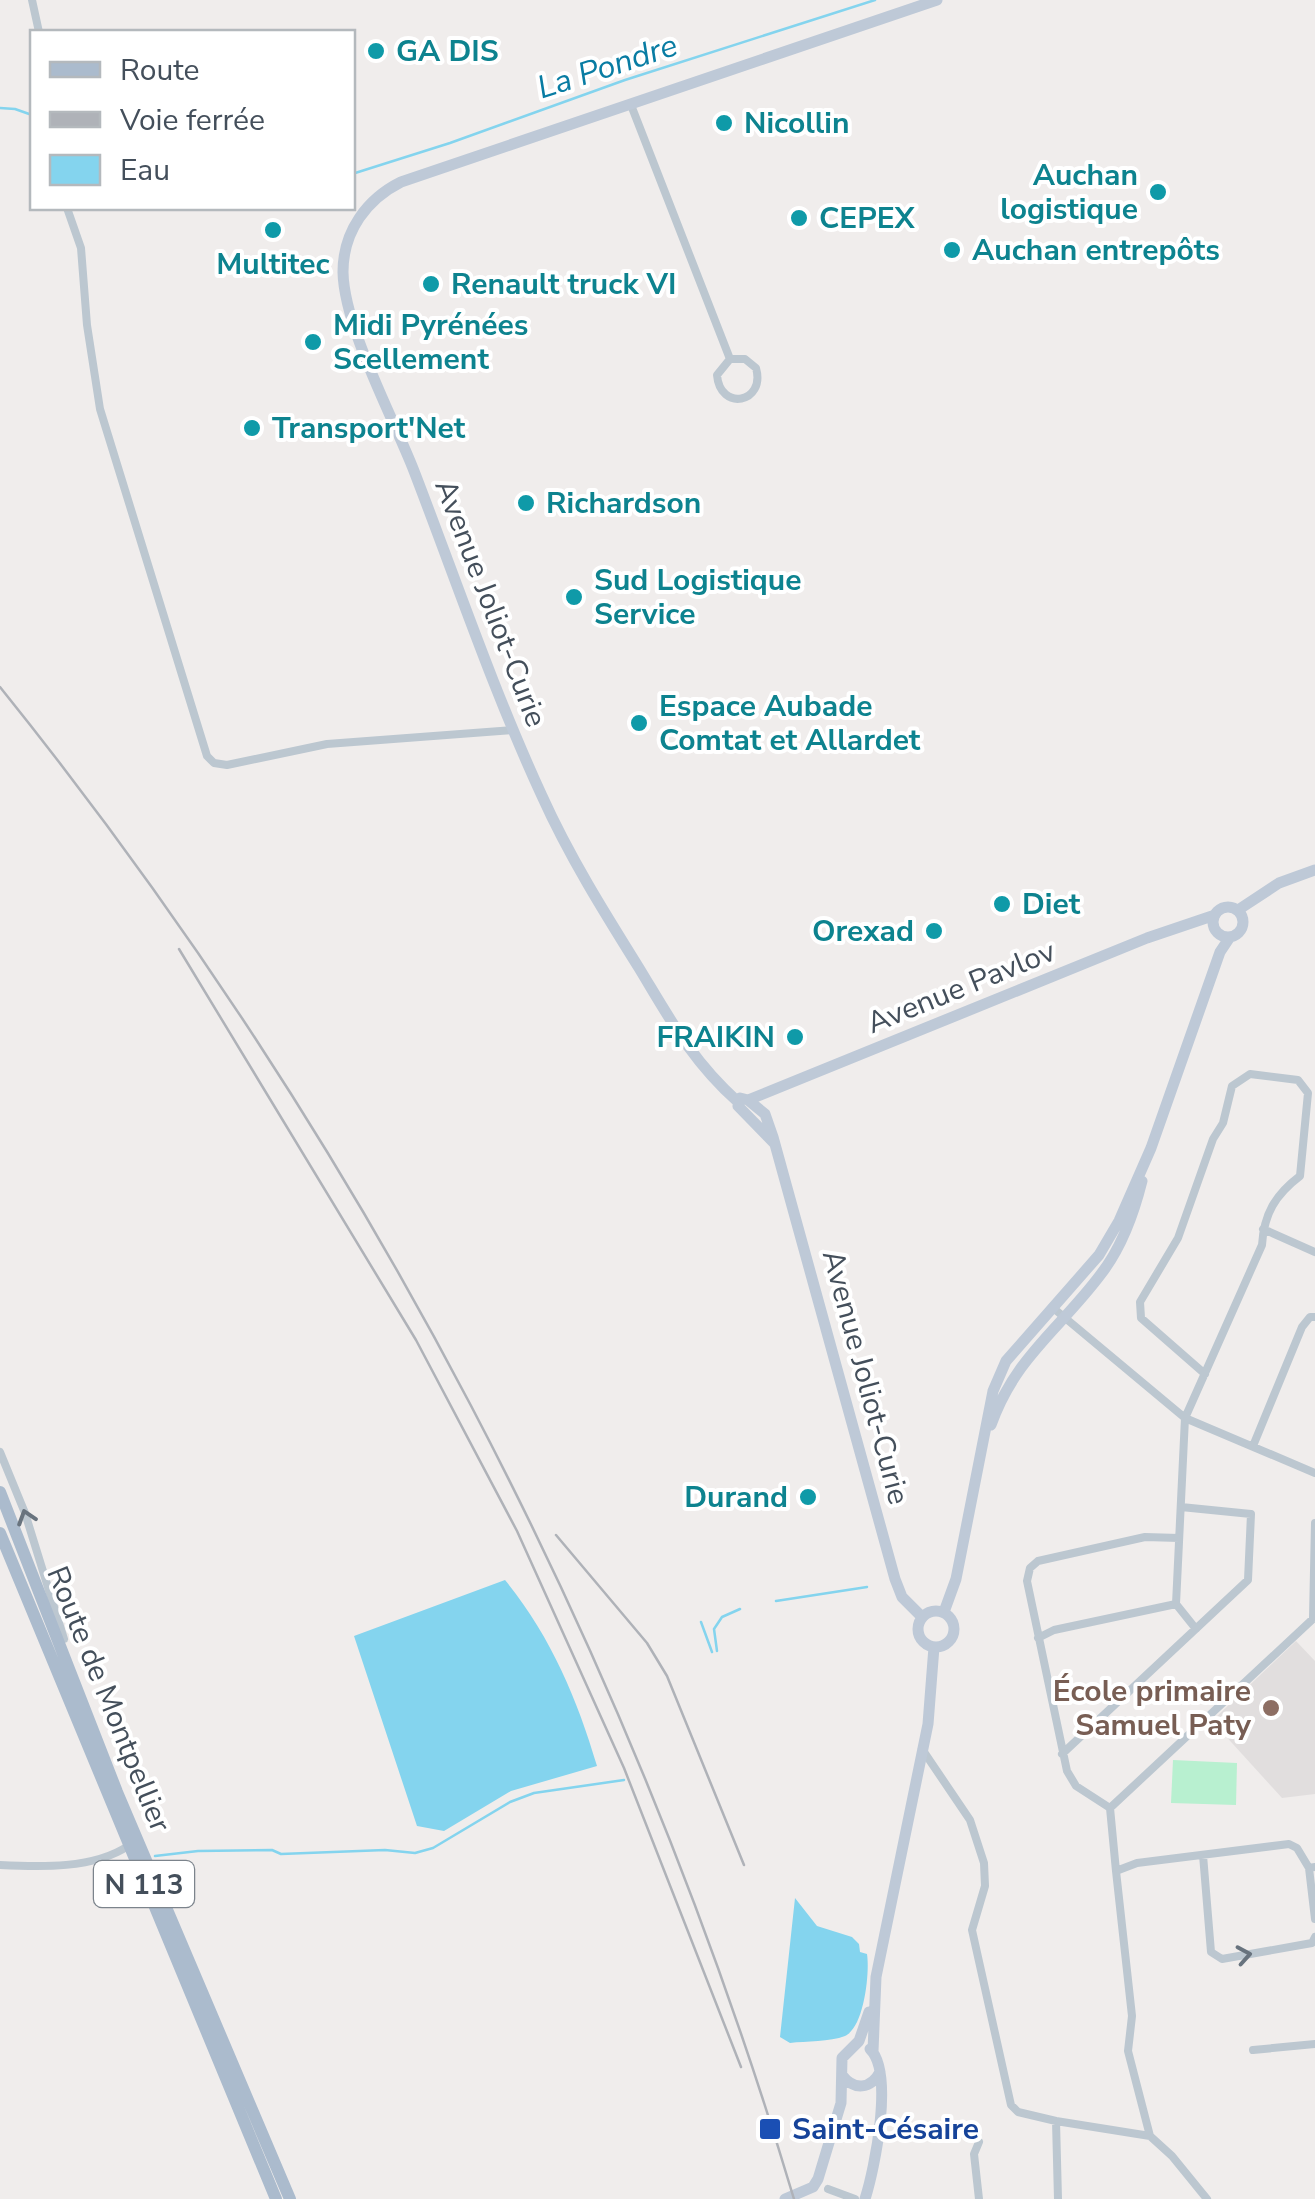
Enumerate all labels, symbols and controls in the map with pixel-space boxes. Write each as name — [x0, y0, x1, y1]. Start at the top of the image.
water label: La Pondre — [532, 24, 683, 109]
legend — [30, 30, 355, 210]
place label: GA DIS — [396, 31, 499, 72]
marker: GA DIS — [365, 40, 387, 62]
text: Route — [120, 50, 200, 91]
text: Voie ferrée — [119, 100, 265, 141]
place label: Nicollin — [744, 103, 850, 144]
marker: Nicollin — [713, 112, 735, 134]
text: Eau — [120, 150, 170, 191]
place label: Auchan logistique — [1000, 155, 1138, 230]
marker: Auchan logistique — [1147, 181, 1169, 203]
place label: CEPEX — [819, 198, 916, 239]
marker: CEPEX — [788, 207, 810, 229]
marker: Multitec — [262, 219, 284, 241]
place label: Auchan entrepôts — [972, 230, 1220, 271]
marker: Auchan entrepôts — [941, 239, 963, 261]
place label: Multitec — [216, 244, 330, 285]
place label: Renault truck VI — [451, 264, 676, 305]
marker: Renault truck VI — [420, 273, 442, 295]
place label: Midi Pyrénées Scellement — [333, 305, 528, 380]
marker: Midi Pyrénées Scellement — [302, 331, 324, 353]
place label: Transport'Net — [272, 408, 466, 449]
marker: Transport'Net — [241, 417, 263, 439]
street label: Avenue Joliot-Curie — [424, 474, 557, 733]
place label: Richardson — [546, 483, 701, 524]
marker: Richardson — [515, 492, 537, 514]
place label: Sud Logistique Service — [594, 560, 801, 635]
marker: Sud Logistique Service — [563, 586, 585, 608]
place label: Espace Aubade Comtat et Allardet — [659, 686, 921, 761]
marker: Espace Aubade Comtat et Allardet — [628, 712, 650, 734]
place label: Diet — [1022, 884, 1081, 925]
marker: Diet — [991, 893, 1013, 915]
place label: Orexad — [812, 911, 914, 952]
marker: Orexad — [923, 920, 945, 942]
street label: Avenue Pavlov — [861, 931, 1062, 1044]
place label: FRAIKIN — [656, 1017, 775, 1058]
marker: FRAIKIN — [784, 1026, 806, 1048]
street label: Avenue Joliot-Curie — [812, 1245, 919, 1509]
place label: Durand — [684, 1477, 788, 1518]
marker: Durand — [797, 1486, 819, 1508]
one-way arrow — [17, 1510, 37, 1527]
street label: Route de Montpellier — [36, 1560, 181, 1838]
place label: École primaire Samuel Paty — [1053, 1671, 1251, 1746]
marker: École primaire Samuel Paty — [1260, 1697, 1282, 1719]
road number: N 113 — [94, 1861, 194, 1907]
one-way arrow — [1236, 1945, 1253, 1966]
place label: Saint-Césaire — [792, 2109, 979, 2150]
marker: Saint-Césaire — [757, 2116, 783, 2142]

